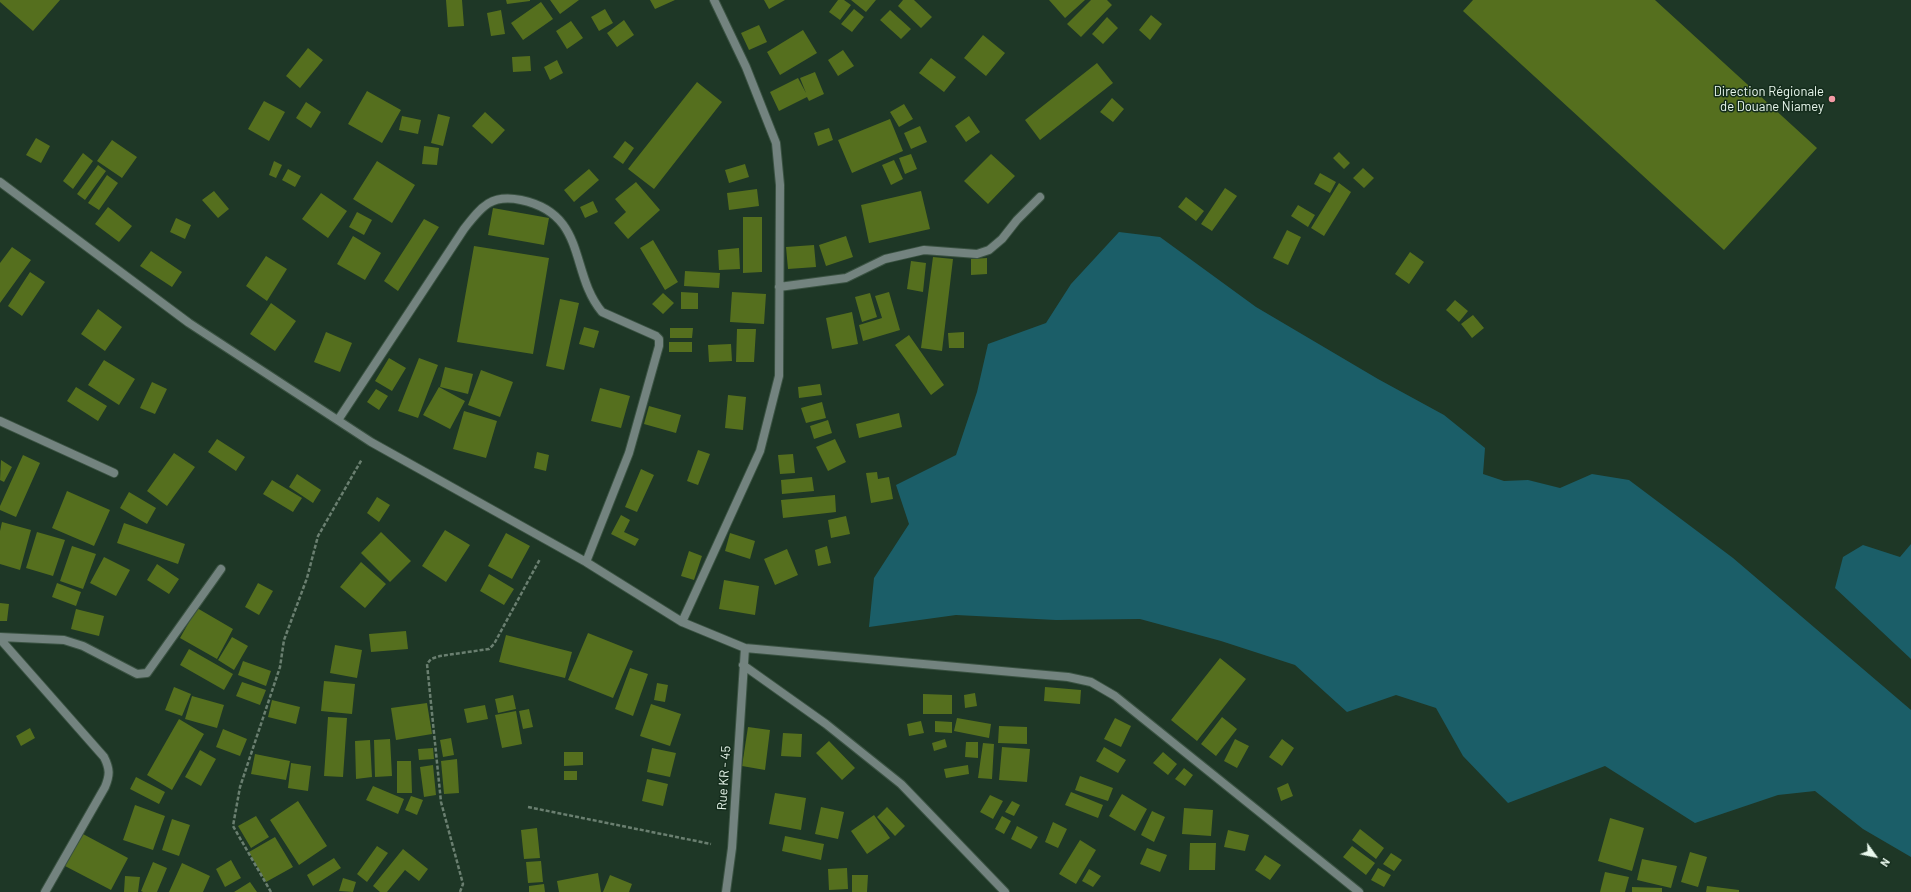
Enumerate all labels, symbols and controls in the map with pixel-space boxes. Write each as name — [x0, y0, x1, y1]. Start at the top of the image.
place label: Direction Régionale de Douane Niamey — [1714, 84, 1824, 115]
marker: Direction Régionale de Douane Niamey — [1827, 94, 1837, 104]
street label: Rue KR - 45 — [714, 745, 734, 811]
north arrow — [1855, 836, 1895, 876]
text: N — [1878, 856, 1893, 869]

